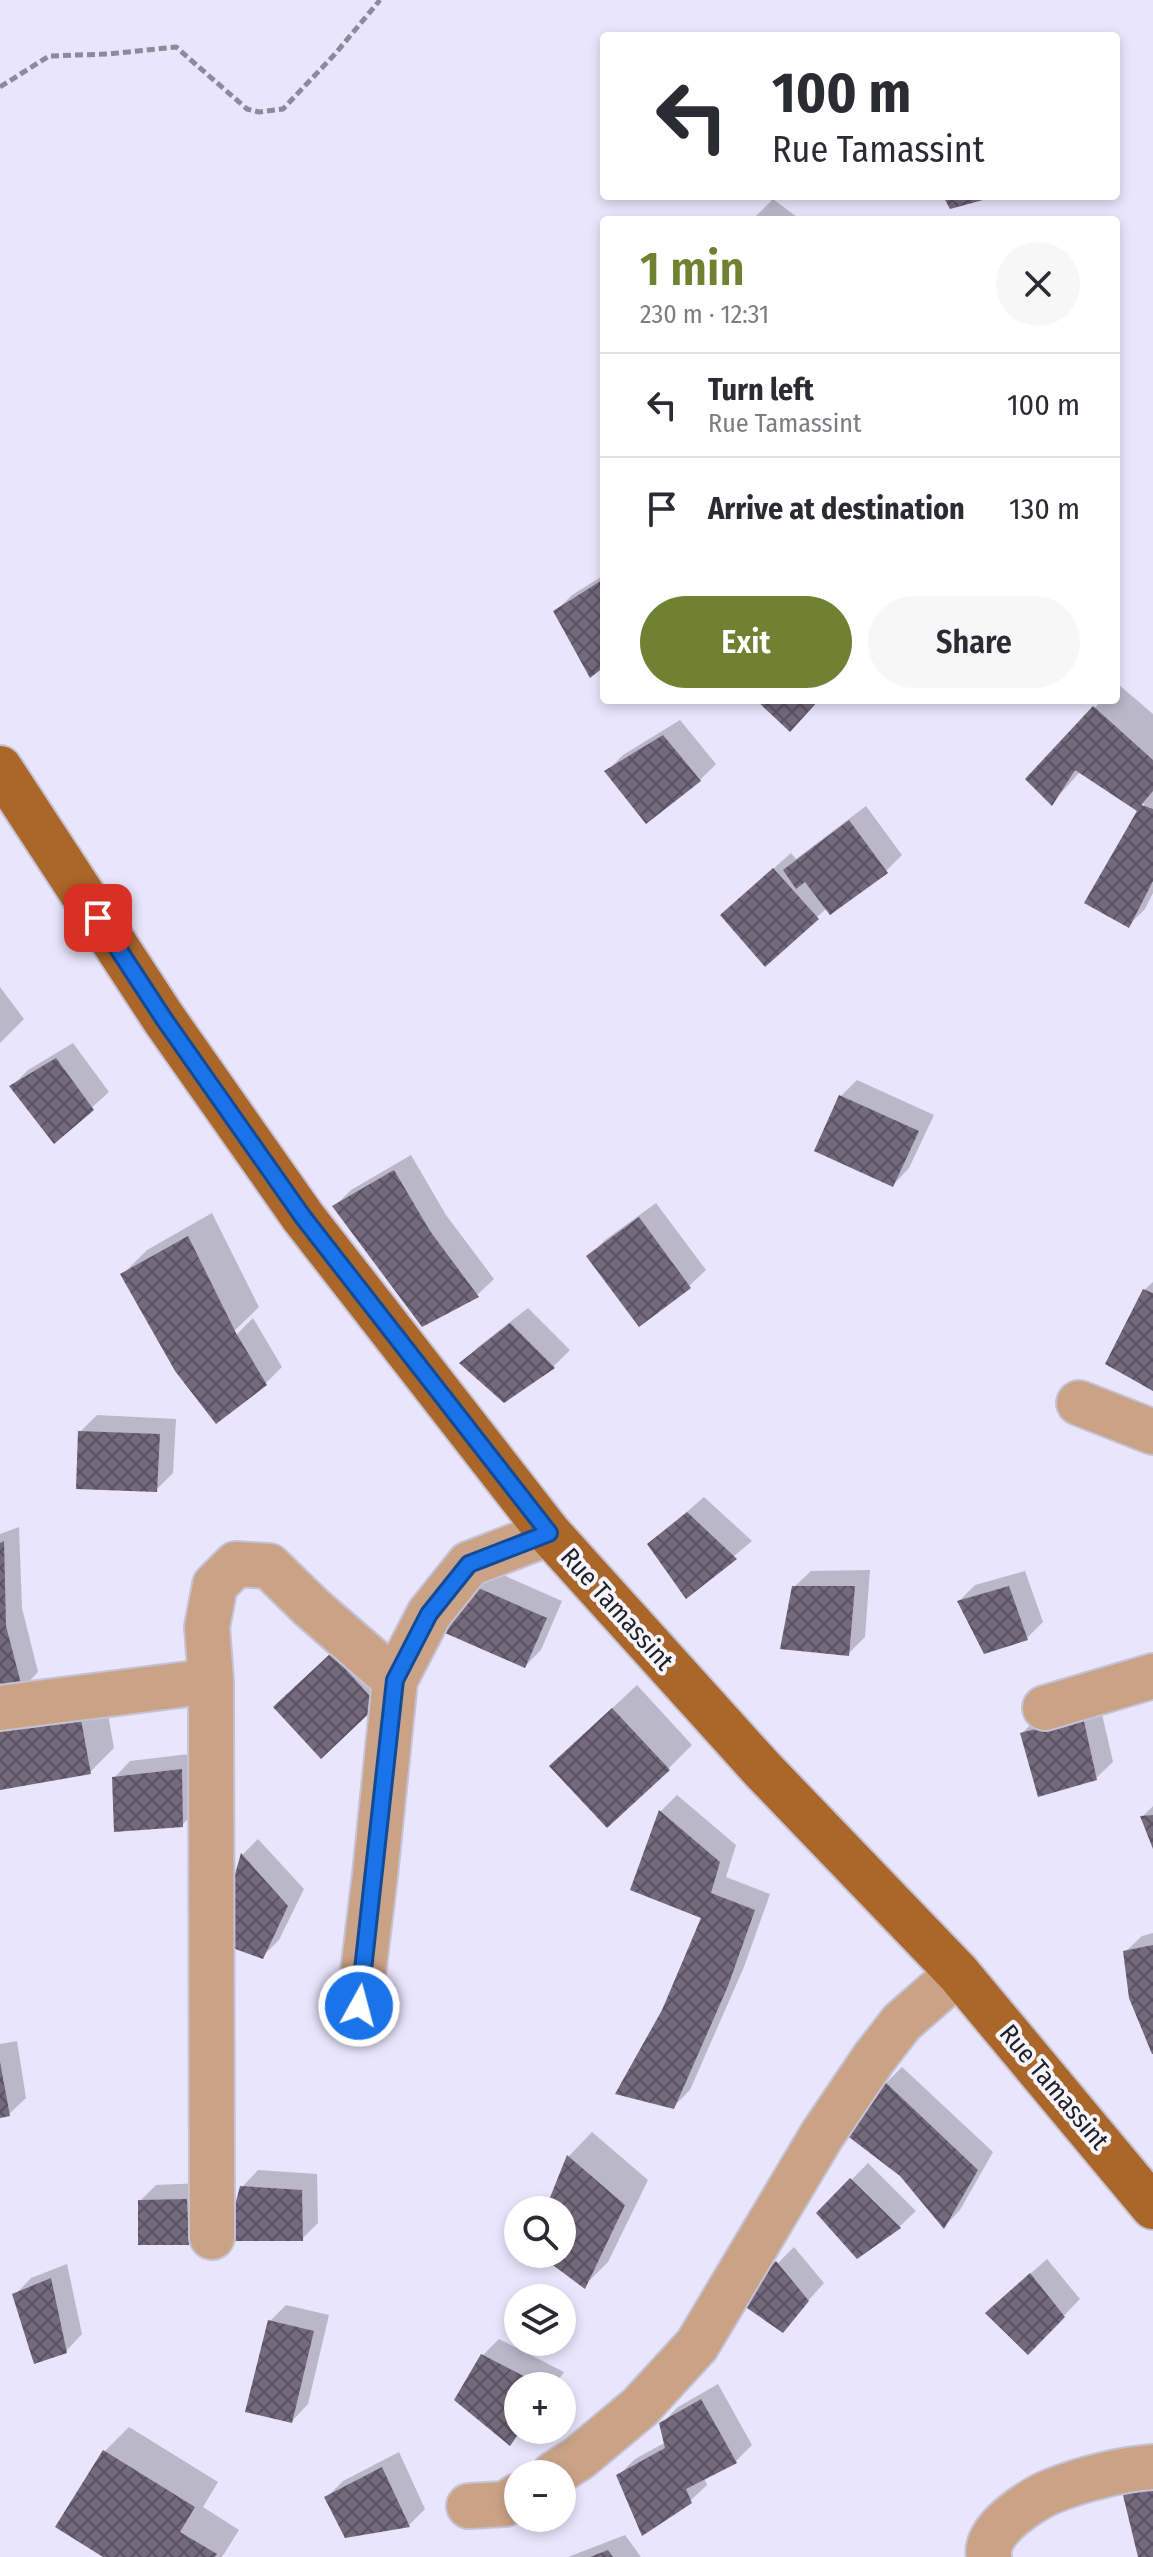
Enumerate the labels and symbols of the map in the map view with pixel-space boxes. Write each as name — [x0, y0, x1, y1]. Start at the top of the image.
pin — [64, 884, 132, 952]
street label: Rue Tamassint — [554, 1542, 680, 1677]
position arrow — [317, 1964, 401, 2048]
street label: Rue Tamassint — [993, 2018, 1116, 2156]

